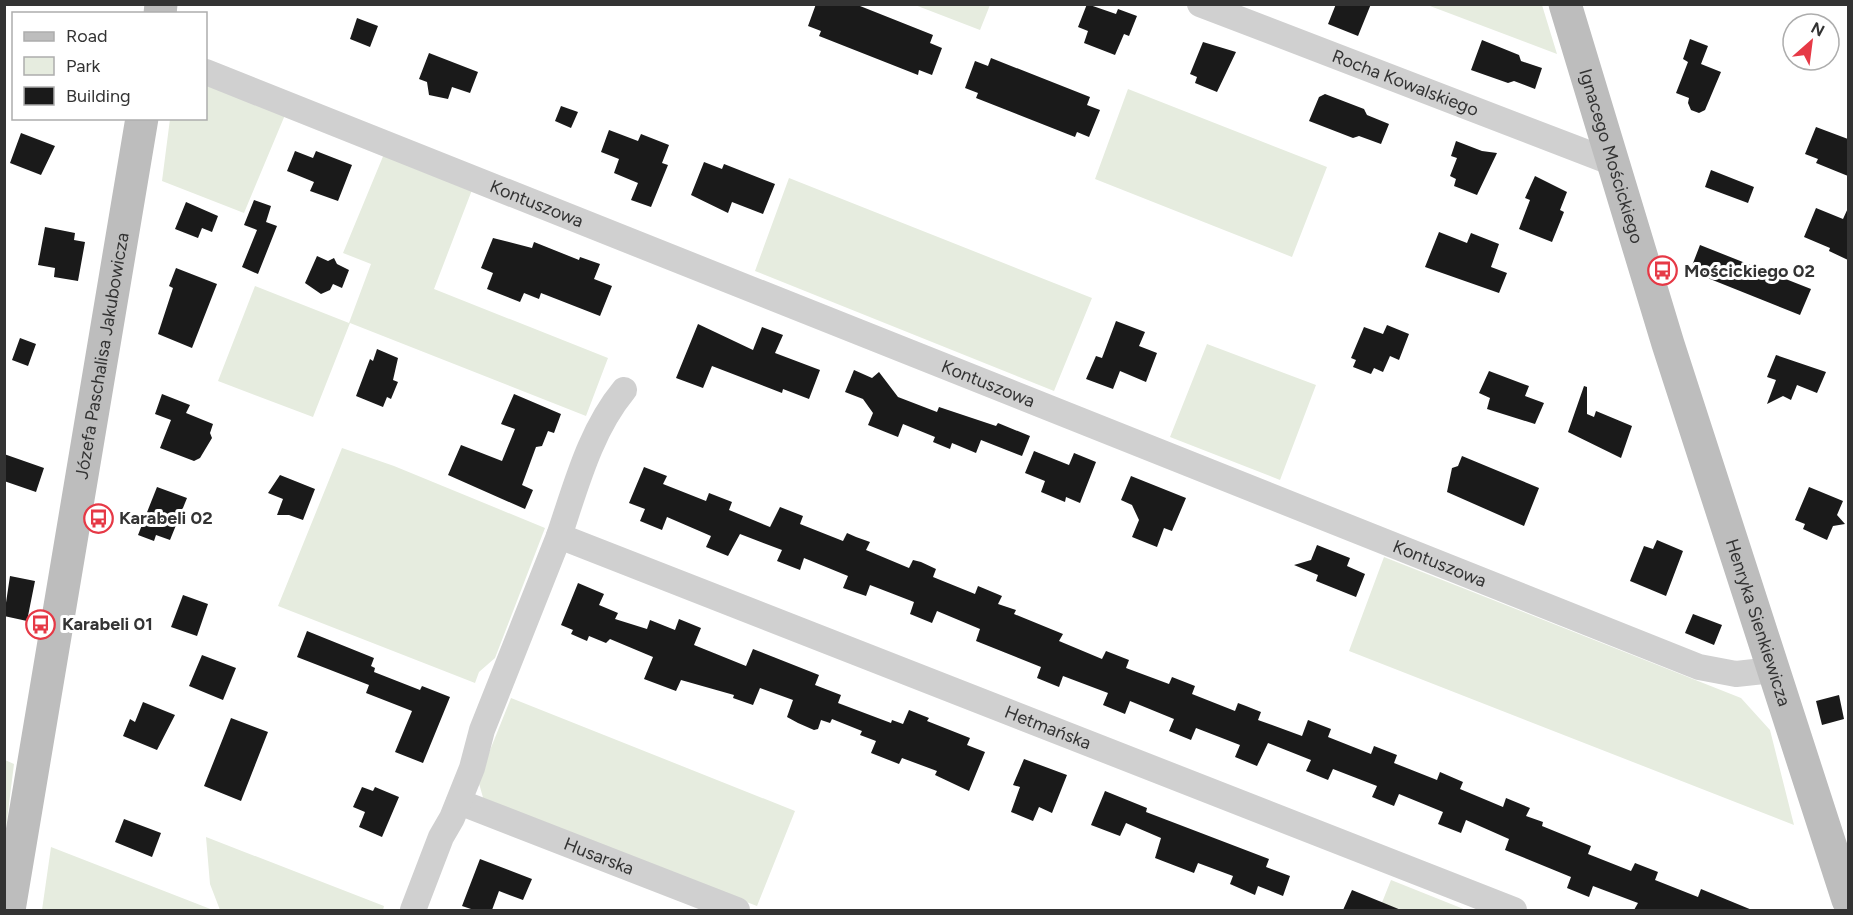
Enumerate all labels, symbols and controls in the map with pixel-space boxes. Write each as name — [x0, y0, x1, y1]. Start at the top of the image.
legend — [12, 12, 207, 120]
north arrow — [1781, 12, 1841, 72]
text: N — [1808, 18, 1828, 40]
text: Road — [66, 25, 107, 47]
street label: Rocha Kowalskiego — [1329, 45, 1482, 121]
text: Park — [66, 55, 101, 77]
street label: Ignacego Mościckiego — [1574, 66, 1648, 246]
text: Building — [66, 85, 131, 107]
street label: Kontuszowa — [487, 175, 587, 232]
street label: Józefa Paschalisa Jakubowicza — [71, 231, 134, 481]
bus stop icon: Mościckiego 02 — [1647, 255, 1679, 287]
place label: Mościckiego 02 — [1684, 260, 1815, 282]
street label: Kontuszowa — [938, 355, 1038, 412]
bus stop icon: Karabeli 02 — [82, 502, 114, 534]
place label: Karabeli 02 — [119, 507, 213, 529]
street label: Kontuszowa — [1390, 535, 1490, 592]
street label: Henryka Sienkiewicza — [1721, 536, 1796, 709]
bus stop icon: Karabeli 01 — [25, 608, 57, 640]
place label: Karabeli 01 — [62, 613, 153, 635]
street label: Hetmańska — [1002, 701, 1094, 754]
street label: Husarska — [561, 833, 637, 880]

